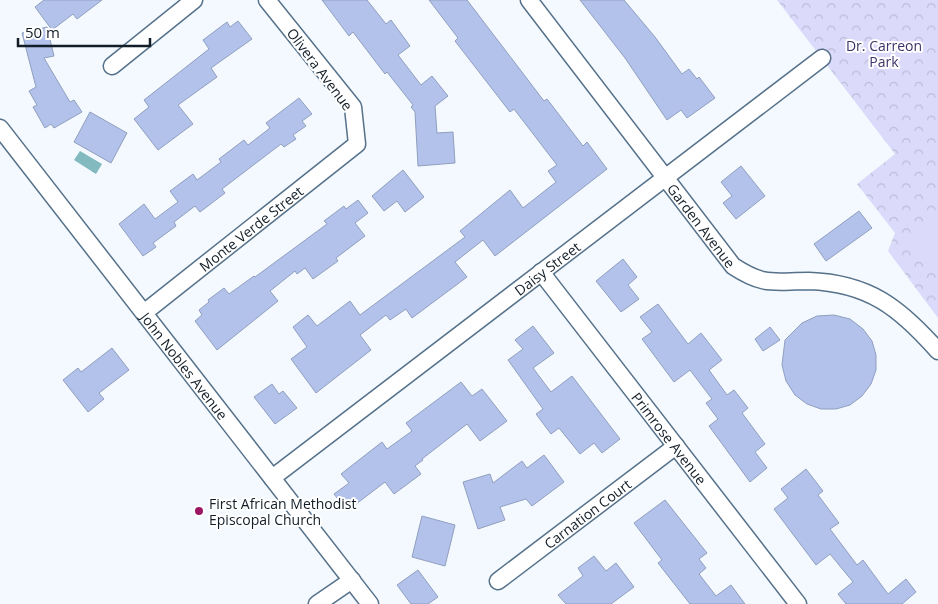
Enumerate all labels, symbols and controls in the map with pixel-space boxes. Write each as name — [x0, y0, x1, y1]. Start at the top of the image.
scale bar — [18, 15, 150, 47]
text: 50 m — [25, 22, 60, 42]
street label: Olivera Avenue — [283, 24, 357, 114]
park label: Dr. Carreon Park — [846, 36, 922, 71]
street label: Garden Avenue — [664, 179, 740, 271]
street label: Monte Verde Street — [195, 181, 307, 275]
street label: Daisy Street — [510, 237, 584, 299]
street label: John Nobles Avenue — [136, 306, 233, 423]
street label: Primrose Avenue — [628, 388, 711, 488]
street label: Carnation Court — [540, 474, 635, 552]
place label: First African Methodist Episcopal Church — [209, 494, 357, 529]
marker: First African Methodist Episcopal Church — [193, 505, 205, 517]

